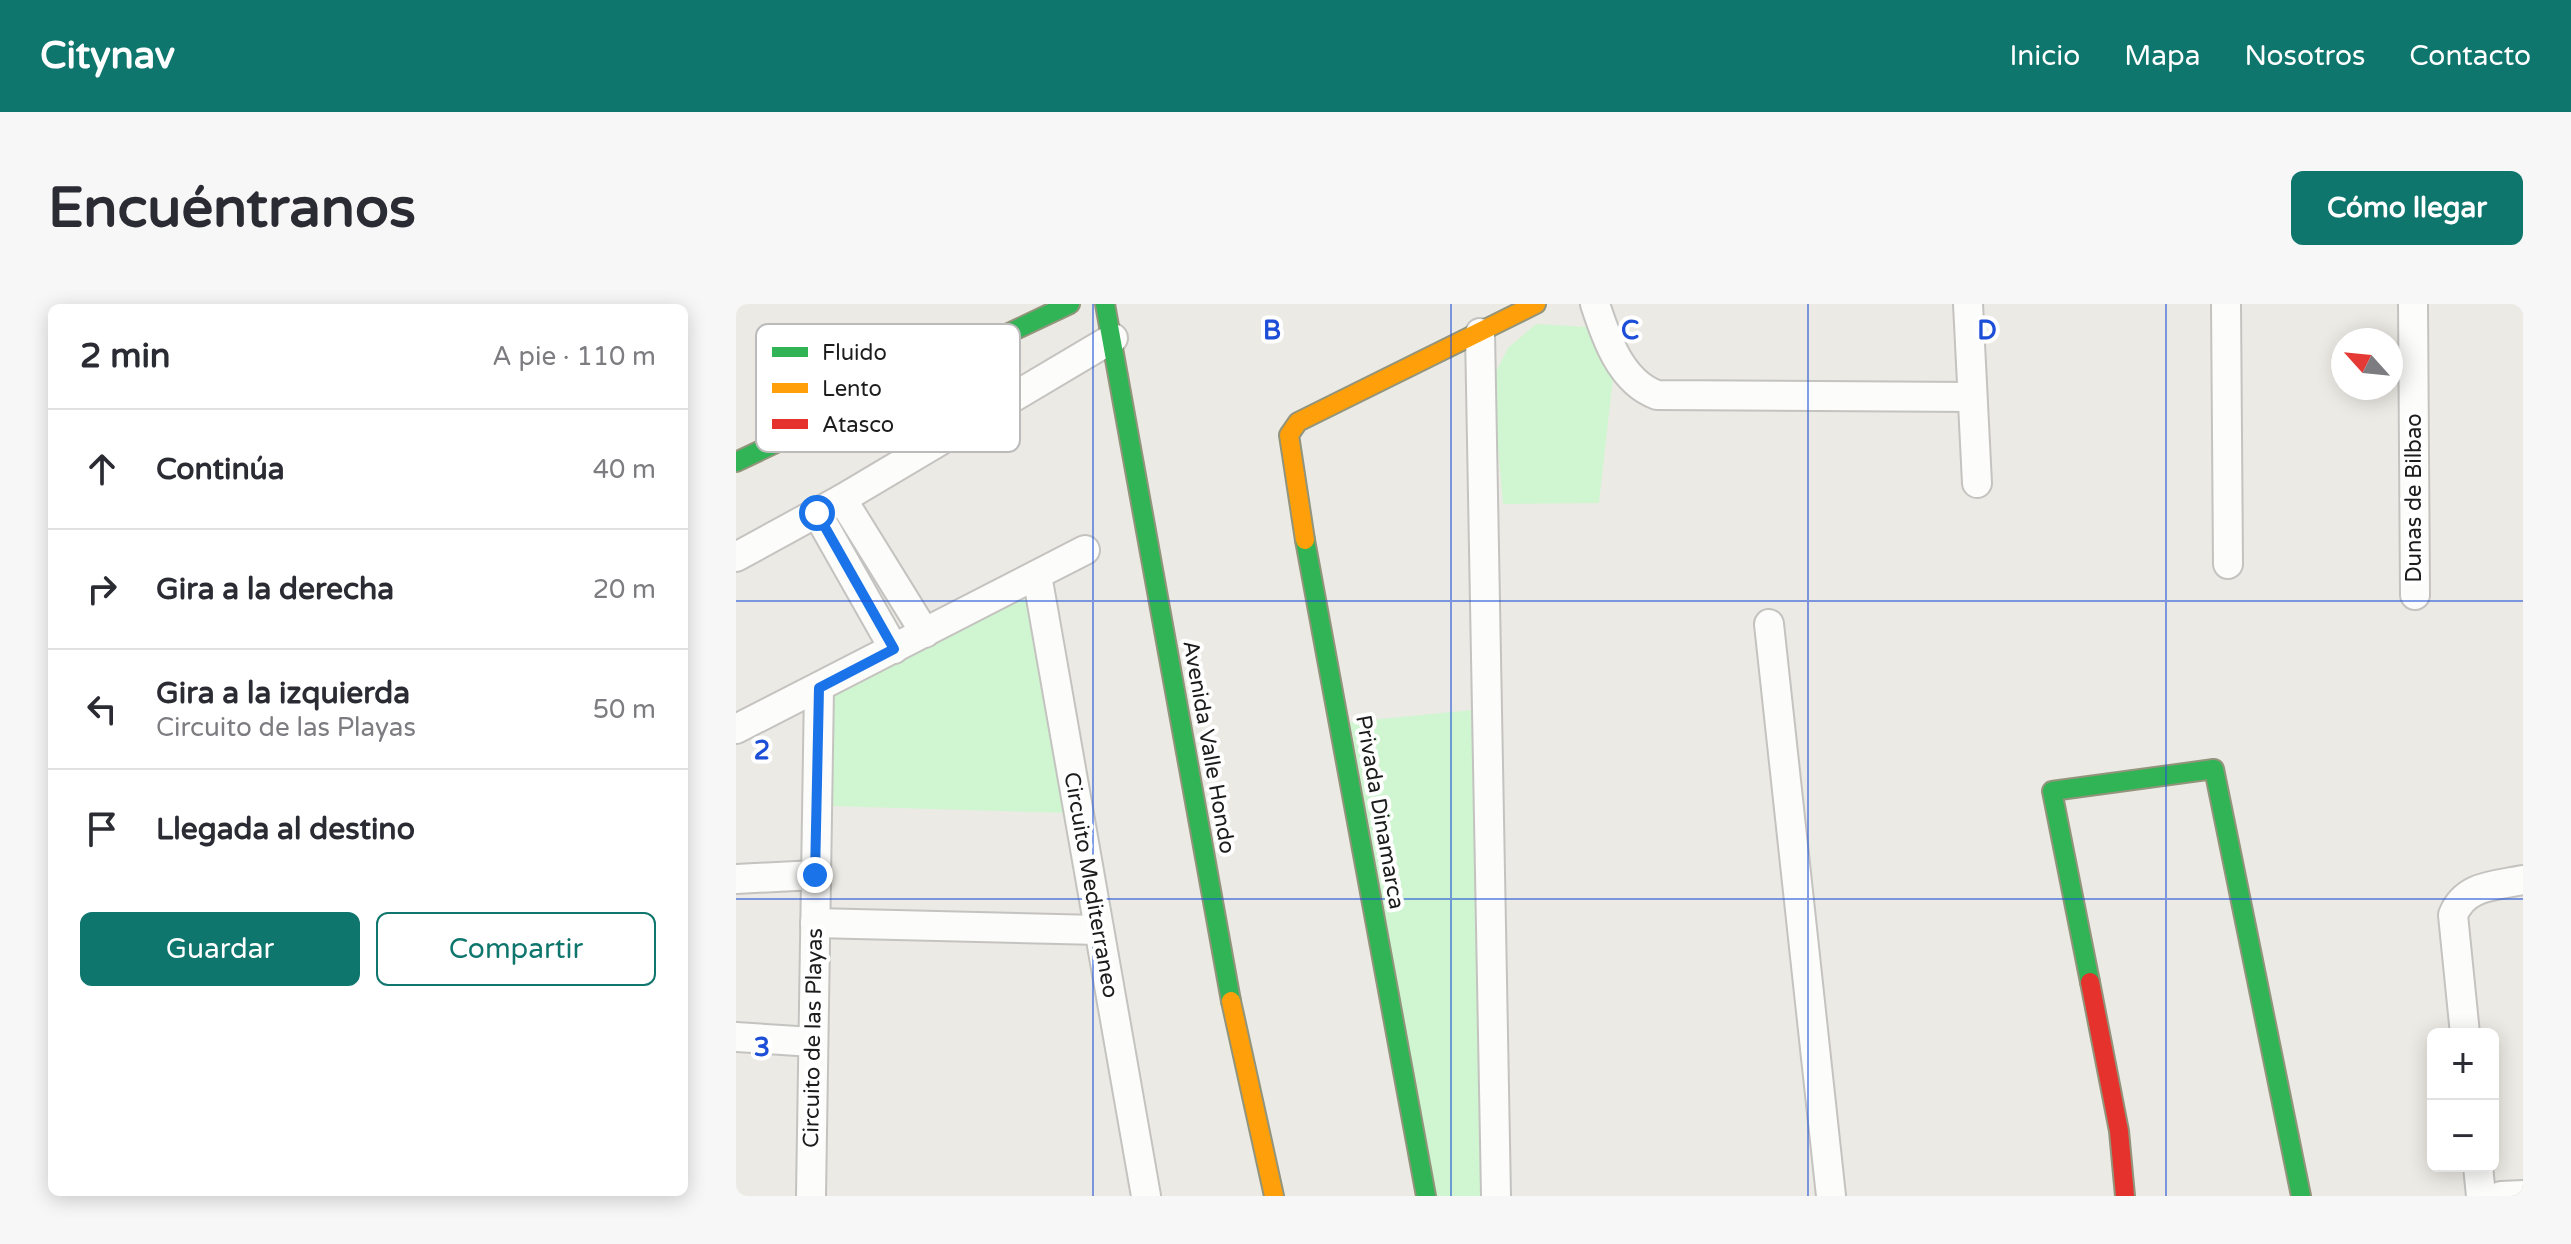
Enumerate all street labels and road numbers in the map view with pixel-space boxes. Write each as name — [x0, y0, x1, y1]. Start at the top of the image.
street label: Dunas de Bilbao — [2401, 413, 2427, 583]
street label: Avenida Valle Hondo — [1177, 638, 1241, 856]
street label: Privada Dinamarca — [1350, 713, 1410, 911]
street label: Circuito Mediterraneo — [1058, 770, 1124, 1000]
street label: Circuito de las Playas — [798, 928, 828, 1148]

